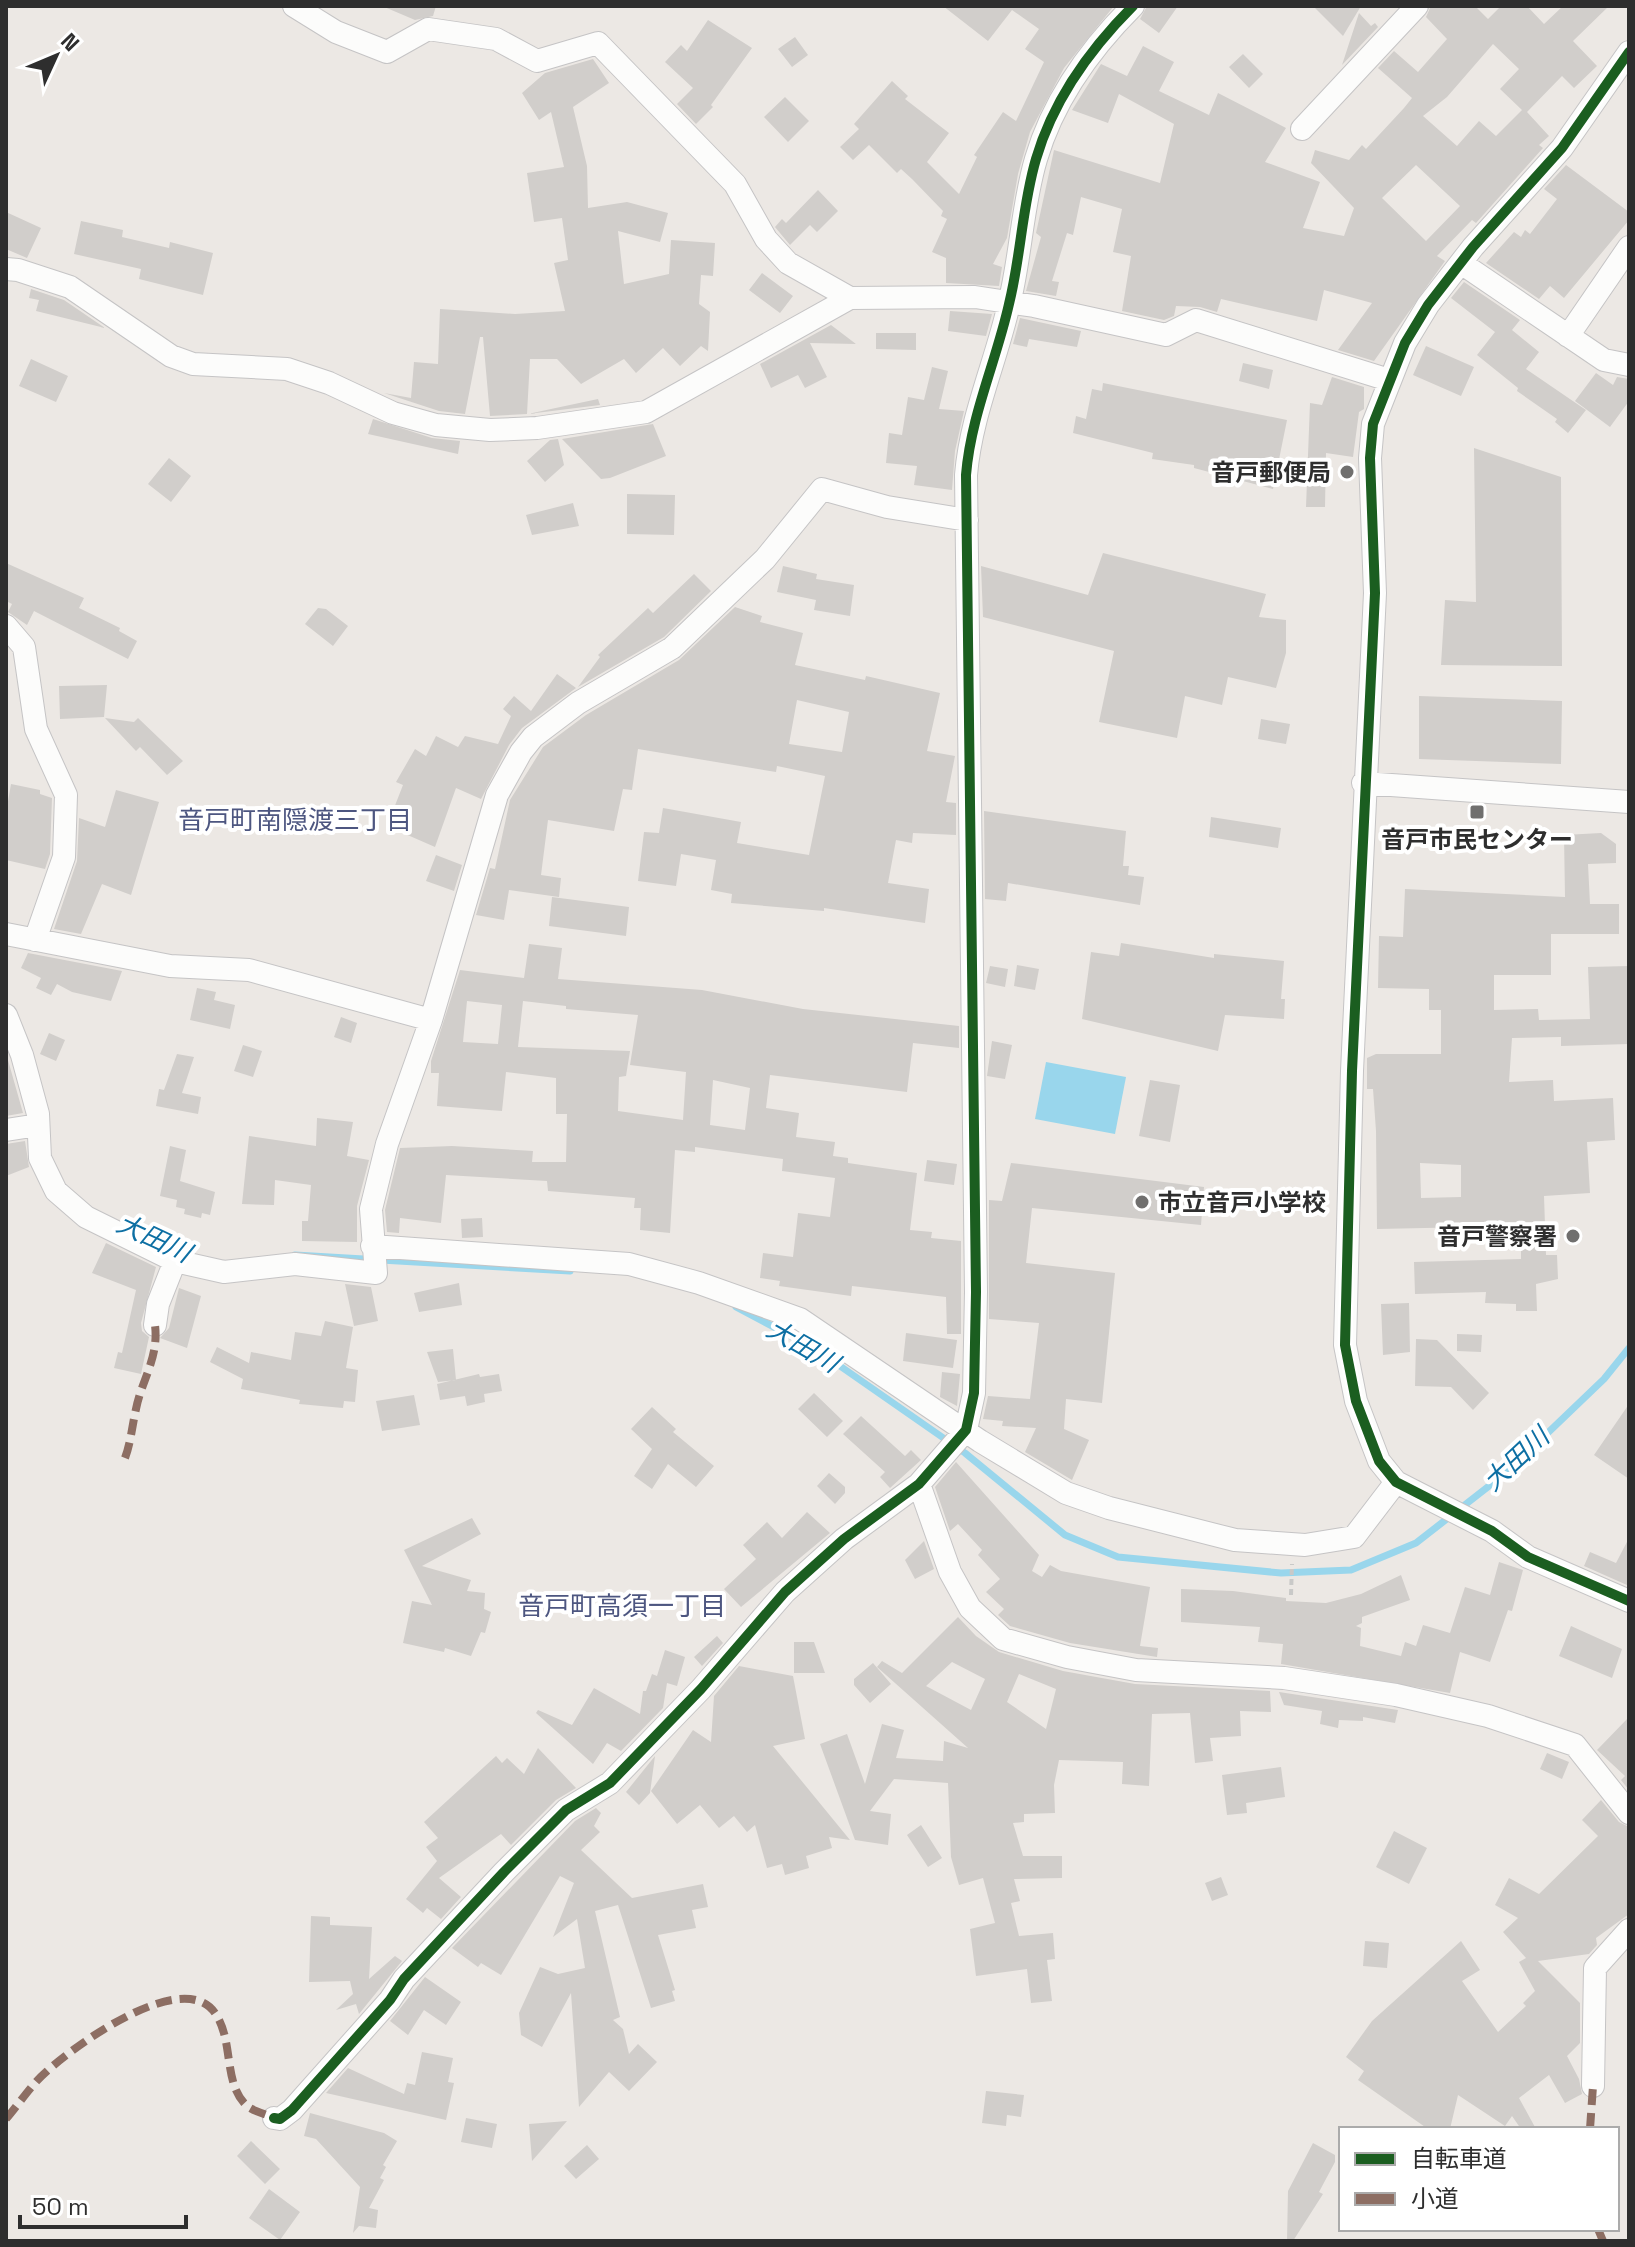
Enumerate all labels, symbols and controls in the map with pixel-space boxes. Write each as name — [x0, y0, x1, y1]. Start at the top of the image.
north arrow — [16, 16, 96, 96]
text: N — [55, 27, 86, 57]
place label: 音戸郵便局 — [1211, 457, 1331, 488]
marker: 音戸郵便局 — [1338, 463, 1356, 481]
district label: 音戸町南隠渡三丁目 — [178, 803, 412, 837]
marker: 音戸市民センター — [1468, 803, 1486, 821]
place label: 音戸市民センター — [1381, 824, 1573, 855]
place label: 市立音戸小学校 — [1158, 1187, 1326, 1218]
marker: 市立音戸小学校 — [1133, 1193, 1151, 1211]
water label: 大田川 — [111, 1206, 199, 1271]
place label: 音戸警察署 — [1437, 1221, 1557, 1252]
marker: 音戸警察署 — [1564, 1227, 1582, 1245]
water label: 大田川 — [761, 1312, 848, 1382]
water label: 大田川 — [1476, 1418, 1558, 1498]
district label: 音戸町高須一丁目 — [518, 1589, 726, 1623]
legend — [1339, 2127, 1619, 2231]
text: 自転車道 — [1411, 2143, 1507, 2174]
scale bar — [20, 2179, 186, 2229]
text: 小道 — [1411, 2183, 1459, 2214]
text: 50 m — [32, 2191, 89, 2222]

